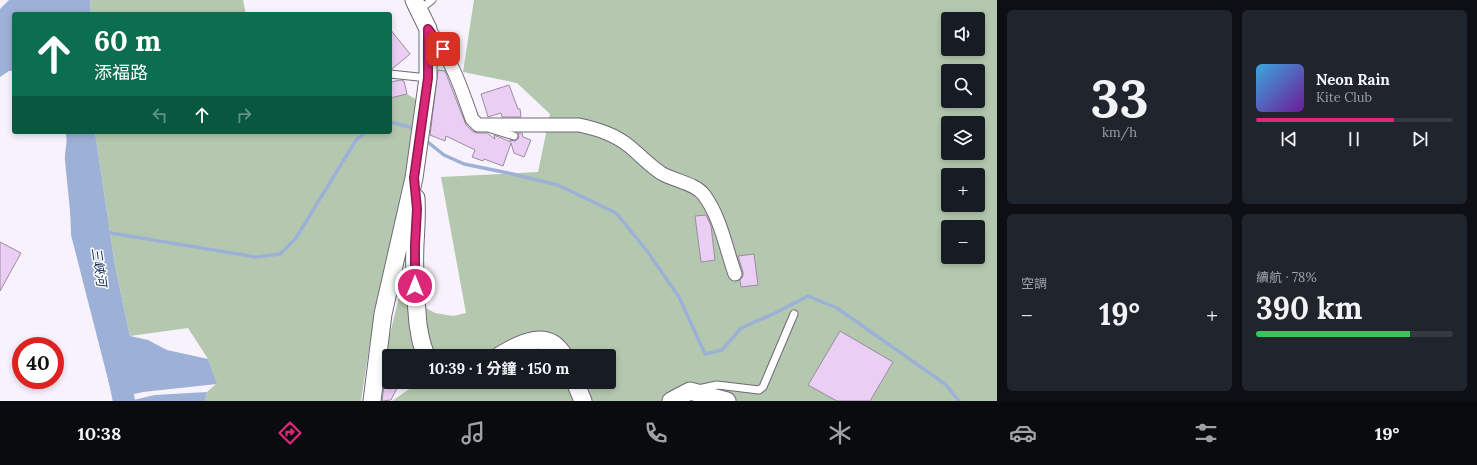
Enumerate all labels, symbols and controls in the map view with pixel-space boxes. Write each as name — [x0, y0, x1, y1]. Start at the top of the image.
map controls — [941, 12, 985, 264]
button: sound — [941, 12, 985, 56]
text: 60 m — [94, 23, 161, 59]
icon: ahead — [28, 28, 80, 80]
pin — [426, 32, 460, 66]
icon: arrive — [432, 38, 454, 60]
text: 添福路 — [94, 61, 148, 84]
button: search — [941, 64, 985, 108]
text: 33 — [1090, 65, 1149, 131]
text: Neon Rain — [1316, 70, 1390, 89]
text: Kite Club — [1316, 89, 1372, 106]
icon: left — [149, 104, 171, 126]
icon: ahead — [191, 104, 213, 126]
icon: right — [233, 104, 255, 126]
button: layers — [941, 116, 985, 160]
text: km/h — [1102, 124, 1137, 141]
icon: previous — [1278, 128, 1300, 150]
icon: pause — [1343, 128, 1365, 150]
icon: next — [1409, 128, 1431, 150]
button: + — [941, 168, 985, 212]
button: − — [941, 220, 985, 264]
water label: 三峽河 — [88, 246, 111, 290]
position arrow — [394, 265, 436, 307]
text: 續航 · 78% — [1256, 269, 1317, 286]
text: 空調 — [1021, 275, 1047, 292]
text: 390 km — [1256, 289, 1362, 327]
text: 19° — [1099, 295, 1140, 333]
text: − — [1021, 301, 1033, 329]
text: + — [1206, 301, 1218, 329]
speed limit sign: 40 — [12, 337, 64, 389]
text: 10:39 · 1 分鐘 · 150 m — [429, 359, 569, 378]
icon: directions — [276, 419, 304, 447]
icon: music — [459, 419, 487, 447]
icon: phone — [642, 419, 670, 447]
icon: climate — [826, 419, 854, 447]
icon: car — [1009, 419, 1037, 447]
icon: filters — [1192, 419, 1220, 447]
text: 10:38 — [78, 422, 121, 445]
text: 19° — [1375, 422, 1399, 445]

